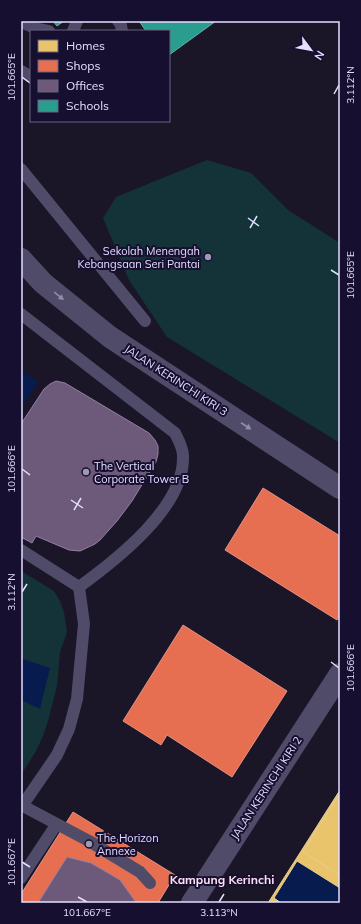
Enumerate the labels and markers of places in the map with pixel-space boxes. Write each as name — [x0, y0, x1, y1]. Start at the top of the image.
place label: Sekolah Menengah Kebangsaan Seri Pantai — [78, 244, 200, 271]
marker: Sekolah Menengah Kebangsaan Seri Pantai — [203, 252, 213, 262]
place label: The Vertical Corporate Tower B — [94, 459, 189, 486]
marker: The Vertical Corporate Tower B — [81, 467, 91, 477]
place label: The Horizon Annexe — [97, 831, 159, 858]
marker: The Horizon Annexe — [84, 839, 94, 849]

